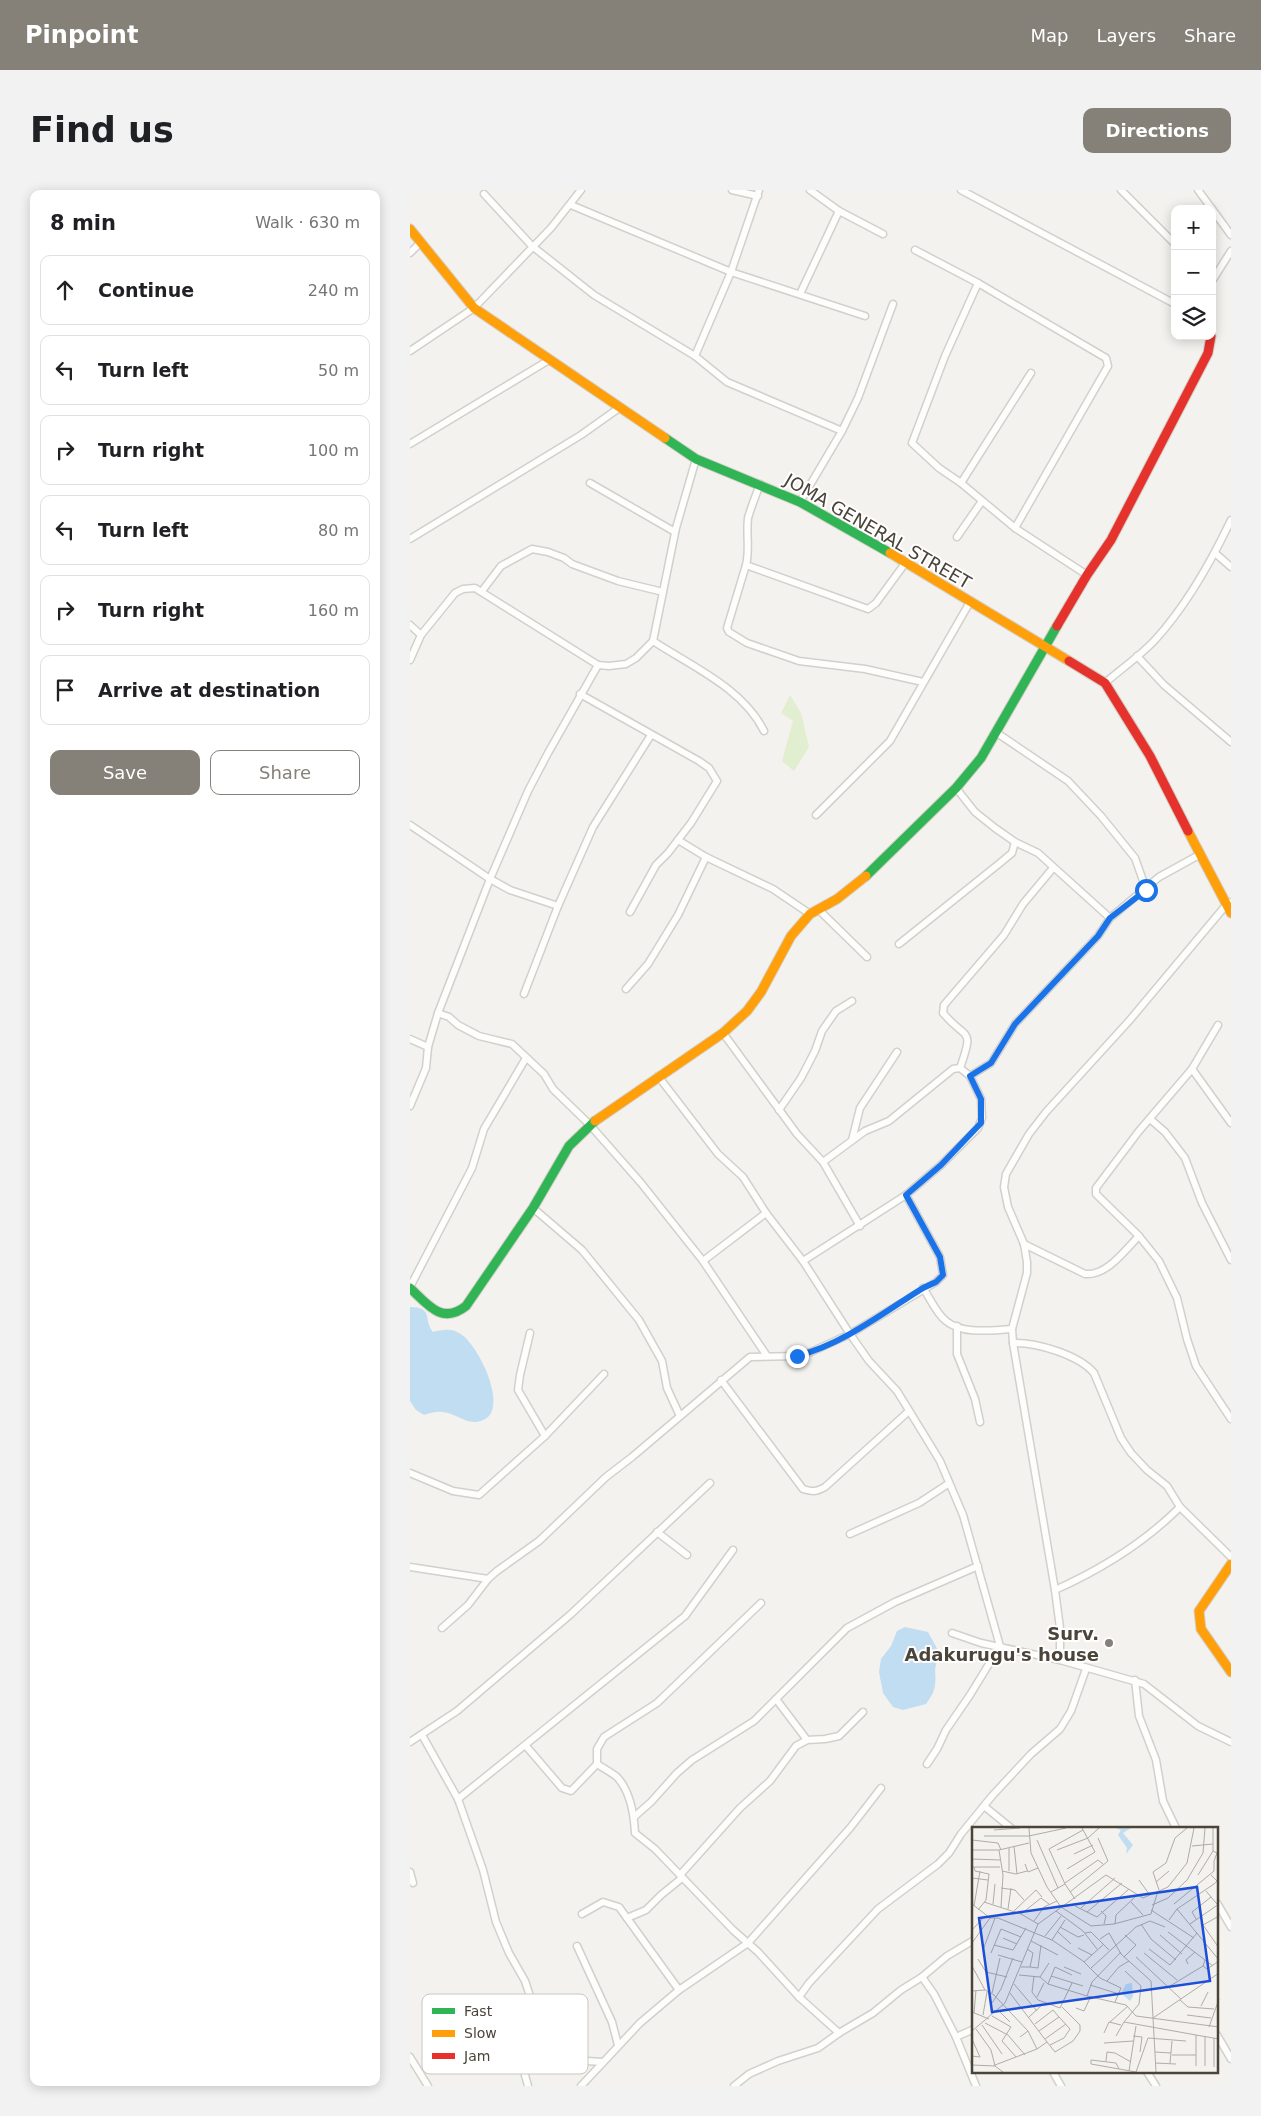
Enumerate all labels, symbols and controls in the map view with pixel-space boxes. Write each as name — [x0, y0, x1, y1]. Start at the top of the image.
text: Pinpoint — [25, 21, 138, 49]
text: Map — [1030, 25, 1068, 46]
text: Layers — [1096, 25, 1156, 46]
text: Share — [1184, 25, 1236, 46]
button: Directions — [1083, 108, 1231, 153]
text: Find us — [30, 110, 174, 150]
map controls — [1171, 205, 1216, 340]
button: + — [1171, 205, 1216, 250]
text: 8 min — [50, 211, 116, 235]
text: Walk · 630 m — [255, 213, 360, 232]
button: − — [1171, 250, 1216, 295]
icon: ahead — [51, 276, 79, 304]
text: Continue — [98, 279, 194, 301]
text: 240 m — [308, 281, 359, 300]
button: layers — [1171, 295, 1216, 340]
icon: left — [51, 356, 79, 384]
text: Turn left — [98, 359, 189, 381]
text: 50 m — [318, 361, 359, 380]
icon: right — [51, 436, 79, 464]
text: Turn right — [98, 439, 204, 461]
text: 100 m — [308, 441, 359, 460]
street label: JOMA GENERAL STREET — [780, 468, 976, 594]
icon: left — [51, 516, 79, 544]
text: Turn left — [98, 519, 189, 541]
text: 80 m — [318, 521, 359, 540]
icon: right — [51, 596, 79, 624]
text: Turn right — [98, 599, 204, 621]
text: 160 m — [308, 601, 359, 620]
icon: arrive — [51, 676, 79, 704]
text: Arrive at destination — [98, 679, 320, 701]
button: Save — [50, 750, 200, 795]
button: Share — [210, 750, 360, 795]
route start — [1135, 879, 1158, 902]
route end — [786, 1345, 809, 1368]
place label: Surv. Adakurugu's house — [904, 1623, 1099, 1665]
marker: Surv. Adakurugu's house — [1103, 1637, 1115, 1649]
inset map — [972, 1827, 1218, 2074]
legend — [422, 1994, 588, 2074]
text: Fast — [464, 2003, 493, 2019]
text: Slow — [464, 2025, 497, 2041]
text: Jam — [463, 2048, 490, 2064]

